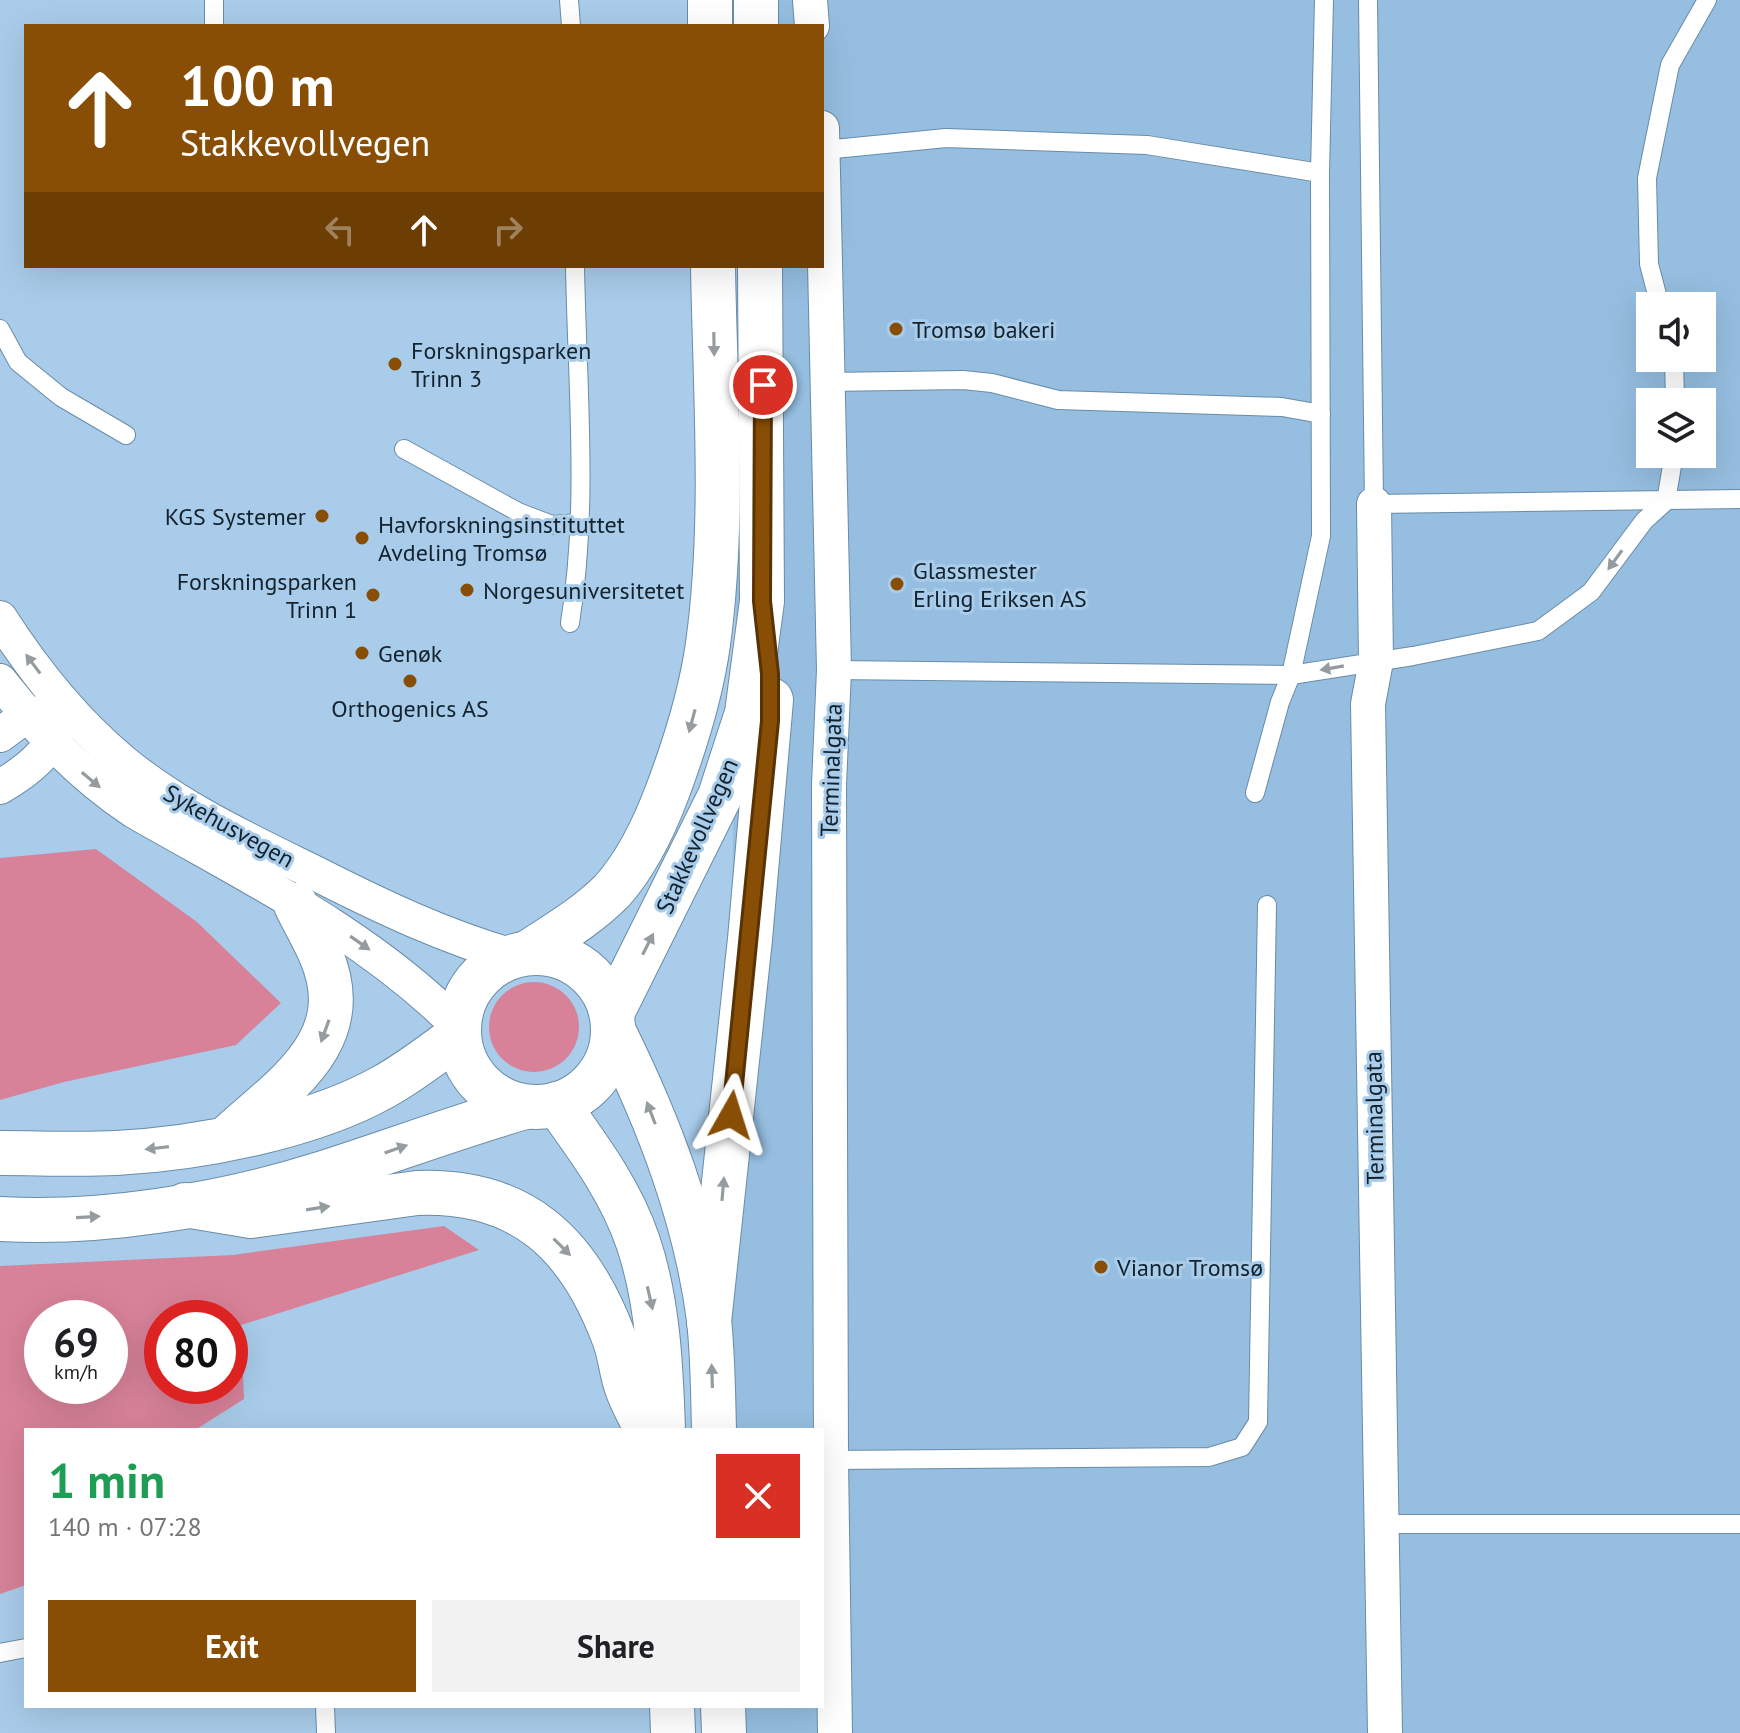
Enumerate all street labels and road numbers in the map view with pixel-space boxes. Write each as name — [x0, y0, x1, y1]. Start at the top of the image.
street label: Terminalgata — [813, 703, 849, 837]
street label: Stakkevollvegen — [649, 754, 745, 918]
street label: Sykehusvegen — [158, 777, 300, 875]
street label: Terminalgata — [1357, 1051, 1391, 1185]

